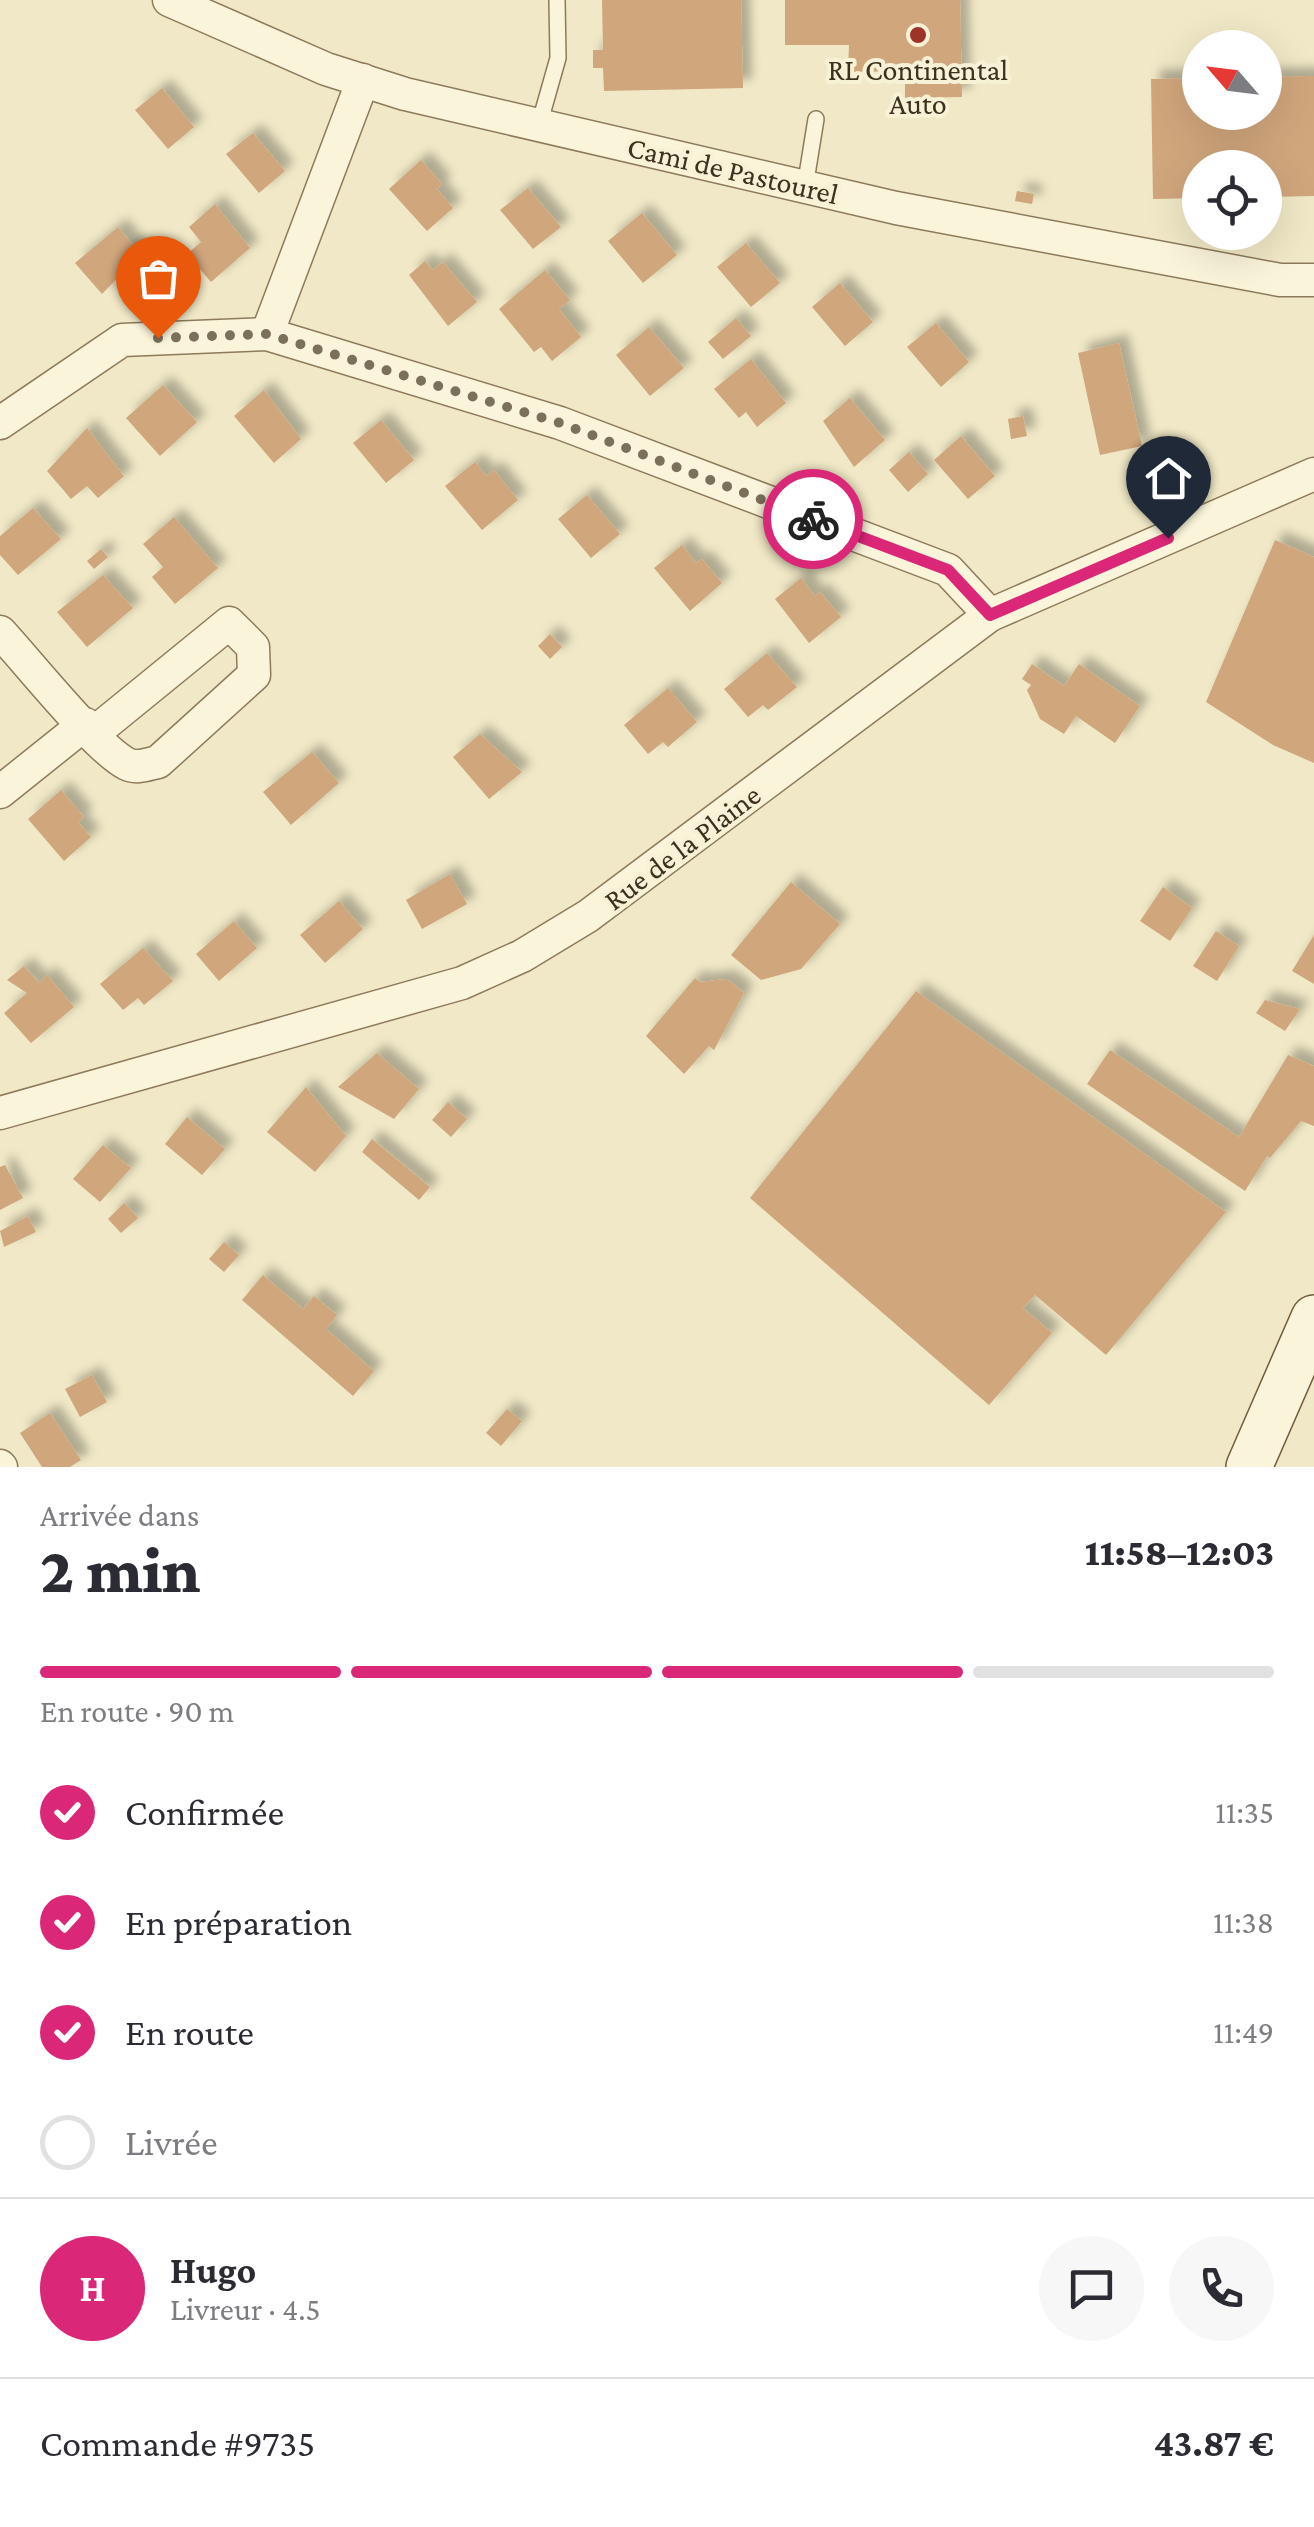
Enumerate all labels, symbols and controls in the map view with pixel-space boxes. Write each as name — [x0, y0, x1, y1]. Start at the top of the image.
marker: RL Continental Auto — [907, 24, 929, 46]
north arrow — [1182, 30, 1282, 130]
map controls — [1182, 30, 1282, 250]
place label: RL Continental Auto — [828, 53, 1008, 120]
street label: Cami de Pastourel — [624, 130, 842, 210]
button: locate — [1182, 150, 1282, 250]
pin — [116, 236, 201, 339]
icon: bag — [131, 251, 186, 306]
pin — [1126, 436, 1211, 539]
icon: home — [1141, 451, 1196, 506]
courier — [763, 469, 863, 569]
icon: bike — [786, 492, 841, 547]
street label: Rue de la Plaine — [597, 778, 767, 916]
text: Arrivée dans — [40, 1497, 199, 1533]
text: 11:58–12:03 — [1085, 1531, 1274, 1573]
text: 2 min — [40, 1534, 201, 1606]
text: En route · 90 m — [40, 1693, 234, 1729]
icon: check — [40, 1785, 95, 1840]
text: Confirmée — [125, 1791, 284, 1833]
text: 11:35 — [1215, 1794, 1274, 1830]
icon: check — [40, 1895, 95, 1950]
text: En préparation — [125, 1901, 352, 1943]
text: 11:38 — [1213, 1904, 1274, 1940]
icon: check — [40, 2005, 95, 2060]
text: En route — [125, 2011, 254, 2053]
text: 11:49 — [1213, 2014, 1274, 2050]
text: Livrée — [125, 2121, 218, 2163]
button: chat — [1039, 2236, 1144, 2341]
button: phone — [1169, 2236, 1274, 2341]
text: Hugo — [170, 2249, 256, 2291]
text: H — [79, 2267, 106, 2309]
text: Livreur · 4.5 — [170, 2291, 321, 2327]
text: Commande #9735 — [40, 2422, 315, 2464]
text: 43.87 € — [1154, 2422, 1274, 2464]

